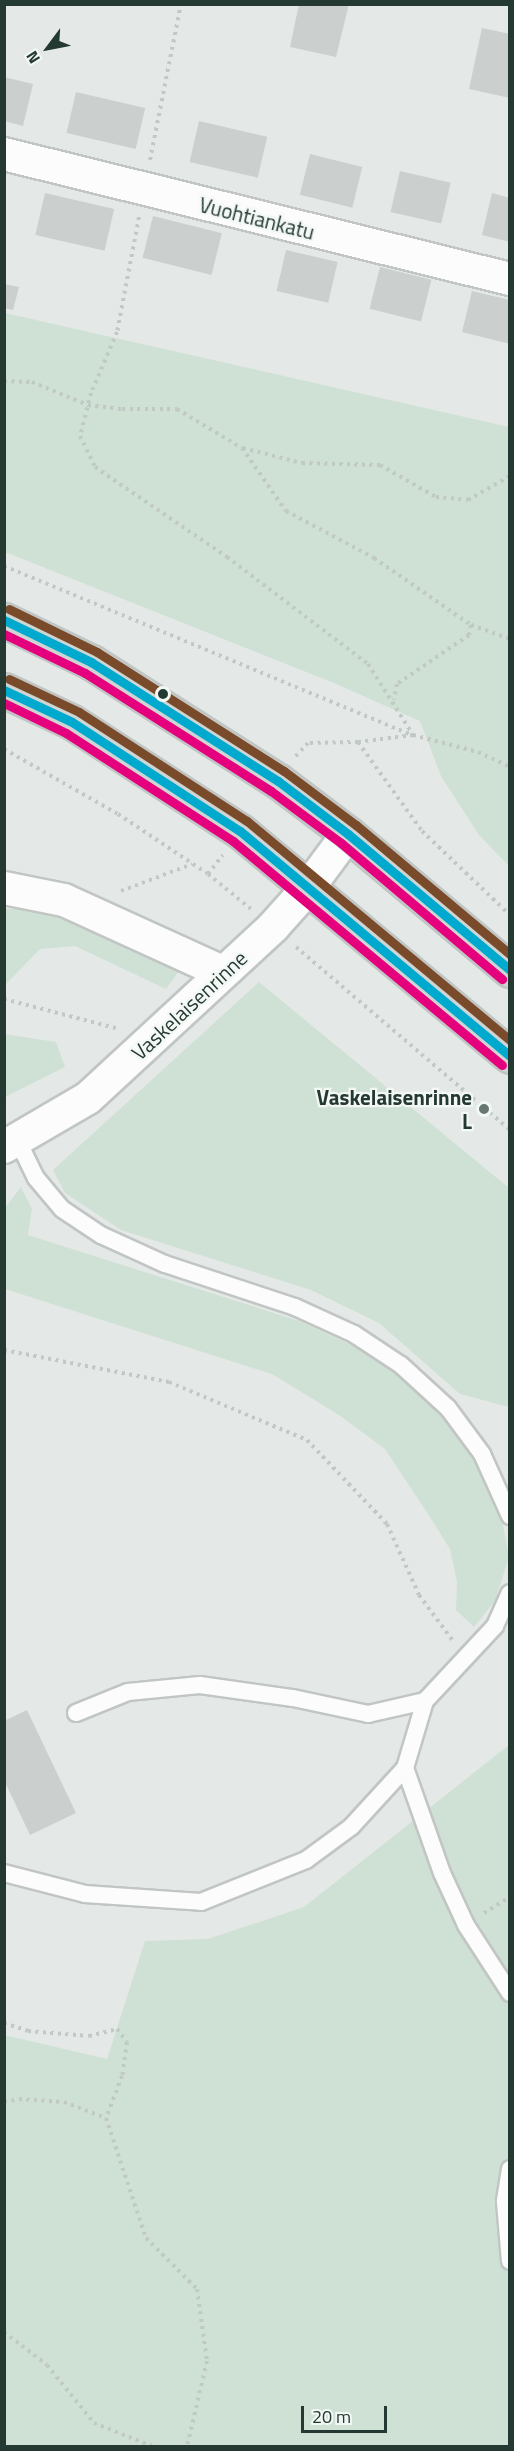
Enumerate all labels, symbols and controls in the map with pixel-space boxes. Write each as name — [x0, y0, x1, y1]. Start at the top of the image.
north arrow — [18, 18, 78, 78]
text: N — [20, 46, 46, 69]
street label: Vuohtiankatu — [197, 192, 317, 244]
unlabelled marker — [157, 688, 169, 700]
street label: Vaskelaisenrinne — [126, 945, 252, 1065]
place label: Vaskelaisenrinne L — [317, 1084, 472, 1134]
marker: Vaskelaisenrinne L — [477, 1102, 491, 1116]
scale bar — [304, 2394, 390, 2432]
text: 20 m — [312, 2403, 351, 2430]

